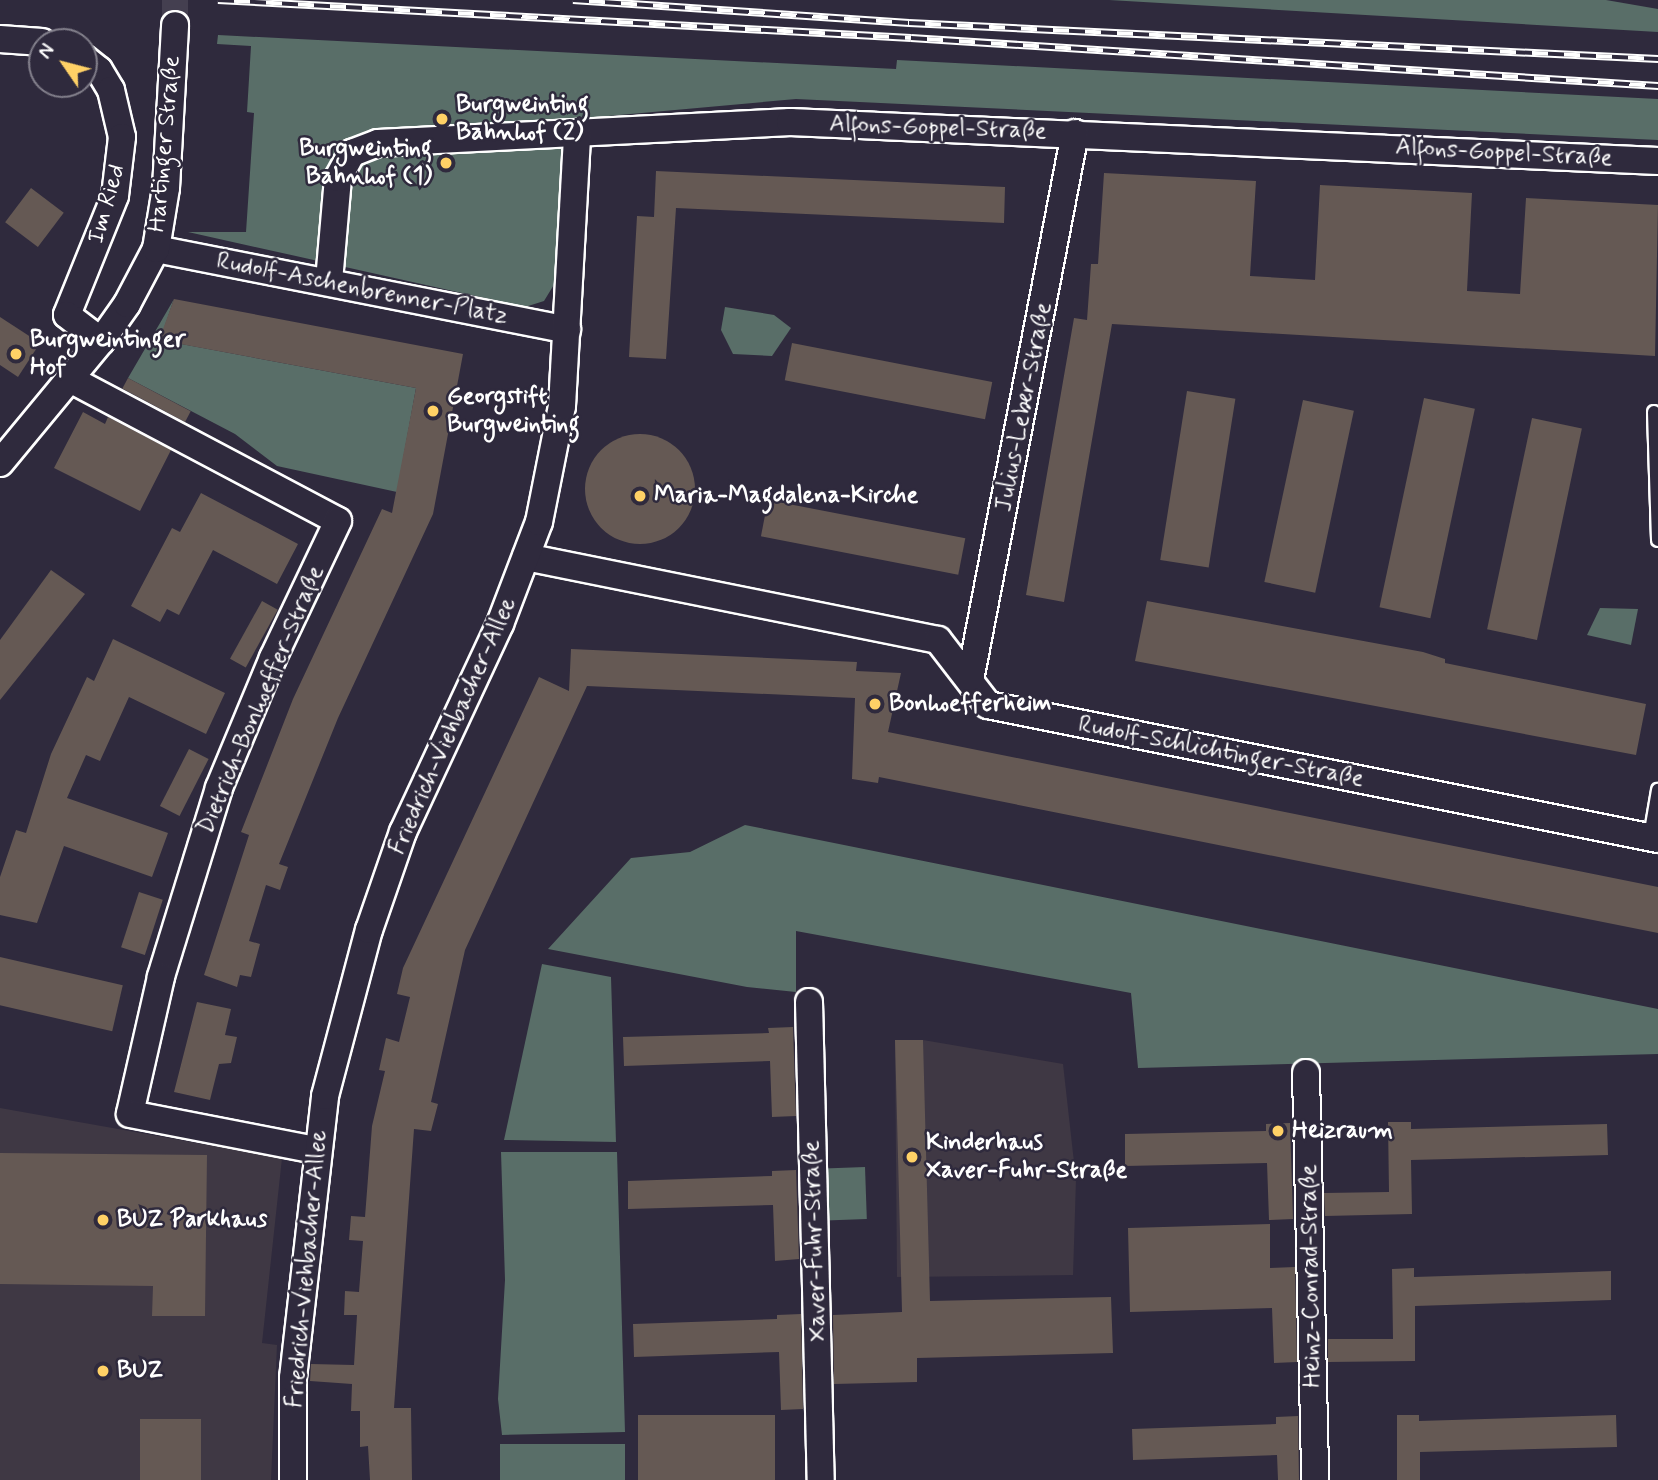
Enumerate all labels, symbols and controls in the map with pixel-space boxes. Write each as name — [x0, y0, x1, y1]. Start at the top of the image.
north arrow — [28, 28, 98, 98]
text: N — [33, 39, 61, 64]
street label: Hartinger Straße — [143, 55, 187, 233]
place label: Burgweinting Bahnhof (2) — [456, 91, 589, 147]
street label: Alfons-Goppel-Straße — [829, 110, 1047, 146]
marker: Burgweinting Bahnhof (2) — [434, 111, 450, 127]
street label: Alfons-Goppel-Straße — [1395, 133, 1613, 173]
place label: Burgweinting Bahnhof (1) — [299, 135, 432, 191]
marker: Burgweinting Bahnhof (1) — [438, 155, 454, 171]
street label: Im Ried — [82, 161, 132, 247]
street label: Rudolf-Aschenbrenner-Platz — [214, 247, 510, 331]
street label: Julius-Leber-Straße — [990, 300, 1058, 514]
place label: Burgweintinger Hof — [30, 326, 186, 382]
marker: Burgweintinger Hof — [8, 346, 24, 362]
place label: Georgstift Burgweinting — [447, 383, 580, 439]
marker: Georgstift Burgweinting — [425, 403, 441, 419]
place label: Maria-Magdalena-Kirche — [654, 482, 918, 510]
marker: Maria-Magdalena-Kirche — [632, 488, 648, 504]
street label: Dietrich-Bonhoeffer-Straße — [191, 561, 331, 839]
street label: Friedrich-Viehbacher-Allee — [383, 593, 523, 859]
place label: Bonhoefferheim — [889, 690, 1051, 718]
marker: Bonhoefferheim — [867, 696, 883, 712]
street label: Rudolf-Schlichtinger-Straße — [1076, 710, 1366, 794]
place label: Heizraum — [1292, 1117, 1393, 1145]
marker: Heizraum — [1270, 1123, 1286, 1139]
street label: Friedrich-Viehbacher-Allee — [281, 1129, 333, 1409]
place label: Kinderhaus Xaver-Fuhr-Straße — [926, 1129, 1127, 1185]
street label: Xaver-Fuhr-Straße — [797, 1140, 833, 1342]
marker: Kinderhaus Xaver-Fuhr-Straße — [904, 1149, 920, 1165]
street label: Heinz-Conrad-Straße — [1295, 1164, 1327, 1388]
place label: BUZ Parkhaus — [117, 1206, 265, 1234]
marker: BUZ Parkhaus — [95, 1212, 111, 1228]
place label: BUZ — [117, 1357, 163, 1385]
marker: BUZ — [95, 1363, 111, 1379]

